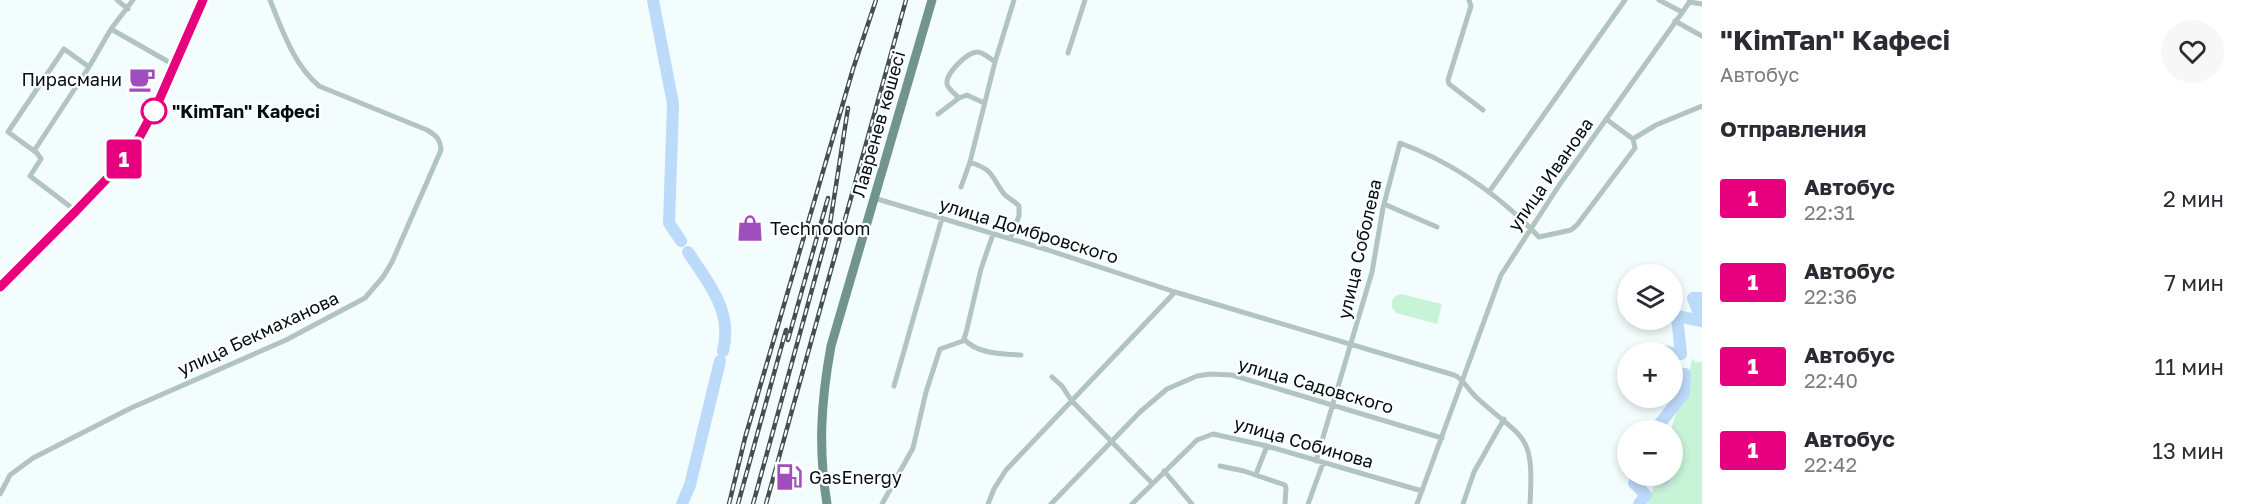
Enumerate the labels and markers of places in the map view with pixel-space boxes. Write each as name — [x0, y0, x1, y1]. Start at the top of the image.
cafe icon: Пирасмани — [127, 64, 157, 94]
place label: Пирасмани — [21, 68, 122, 90]
marker: "KimTan" Кафесі — [141, 98, 167, 124]
place label: "KimTan" Кафесі — [172, 100, 320, 122]
shop icon: Technodom — [735, 213, 765, 243]
place label: Technodom — [770, 217, 871, 239]
fuel station icon: GasEnergy — [774, 462, 804, 492]
place label: GasEnergy — [809, 466, 902, 488]

